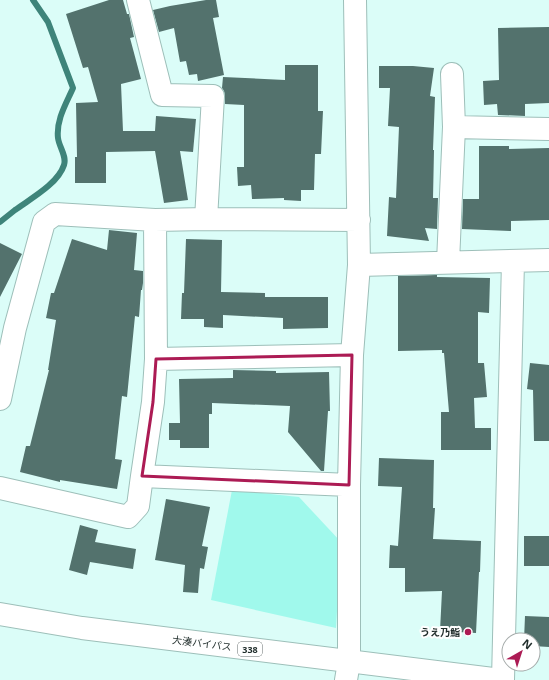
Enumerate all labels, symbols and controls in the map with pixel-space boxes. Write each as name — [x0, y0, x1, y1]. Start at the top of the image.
place label: うえ乃鮨 — [420, 625, 460, 639]
marker: うえ乃鮨 — [463, 627, 473, 637]
street label: 大湊バイパス — [171, 632, 233, 654]
north arrow — [501, 632, 541, 672]
text: N — [519, 635, 536, 652]
road number: 338 — [238, 642, 262, 656]

